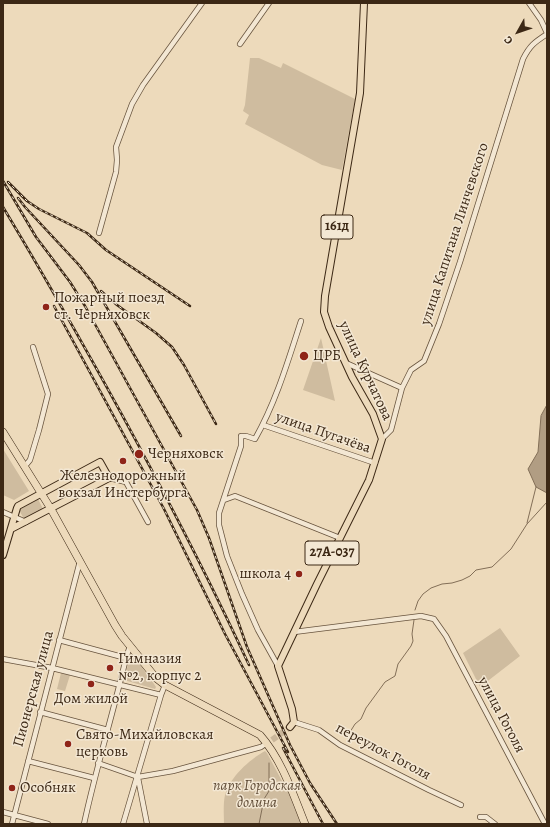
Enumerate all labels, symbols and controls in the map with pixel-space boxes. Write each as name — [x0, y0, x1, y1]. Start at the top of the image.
north arrow — [498, 12, 538, 52]
text: С — [500, 33, 516, 47]
street label: улица Капитана Линчевского — [417, 140, 493, 328]
road number: 161д — [321, 215, 353, 239]
place label: Пожарный поезд ст. Черняховск — [54, 289, 165, 324]
marker: Пожарный поезд ст. Черняховск — [41, 302, 51, 312]
street label: улица Курчатова — [334, 319, 396, 423]
place label: ЦРБ — [313, 347, 341, 365]
marker: ЦРБ — [298, 350, 310, 362]
street label: улица Пугачёва — [273, 408, 373, 458]
place label: Черняховск — [148, 445, 223, 463]
marker: Черняховск — [133, 448, 145, 460]
marker: Железнодорожный вокзал Инстербурга — [118, 456, 128, 466]
place label: Железнодорожный вокзал Инстербурга — [58, 467, 188, 502]
road number: 27А-037 — [305, 541, 359, 565]
place label: школа 4 — [240, 565, 291, 583]
marker: школа 4 — [294, 569, 304, 579]
street label: Пионерская улица — [10, 629, 58, 749]
place label: Гимназия №2, корпус 2 — [118, 650, 201, 685]
marker: Гимназия №2, корпус 2 — [105, 663, 115, 673]
street label: улица Гоголя — [473, 674, 529, 756]
marker: Дом жилой — [86, 679, 96, 689]
place label: Дом жилой — [54, 690, 128, 708]
street label: переулок Гоголя — [332, 719, 434, 785]
place label: Свято-Михайловская церковь — [76, 726, 213, 761]
marker: Свято-Михайловская церковь — [63, 739, 73, 749]
park label: парк Городская долина — [213, 777, 301, 812]
place label: Особняк — [20, 779, 76, 797]
marker: Особняк — [7, 783, 17, 793]

